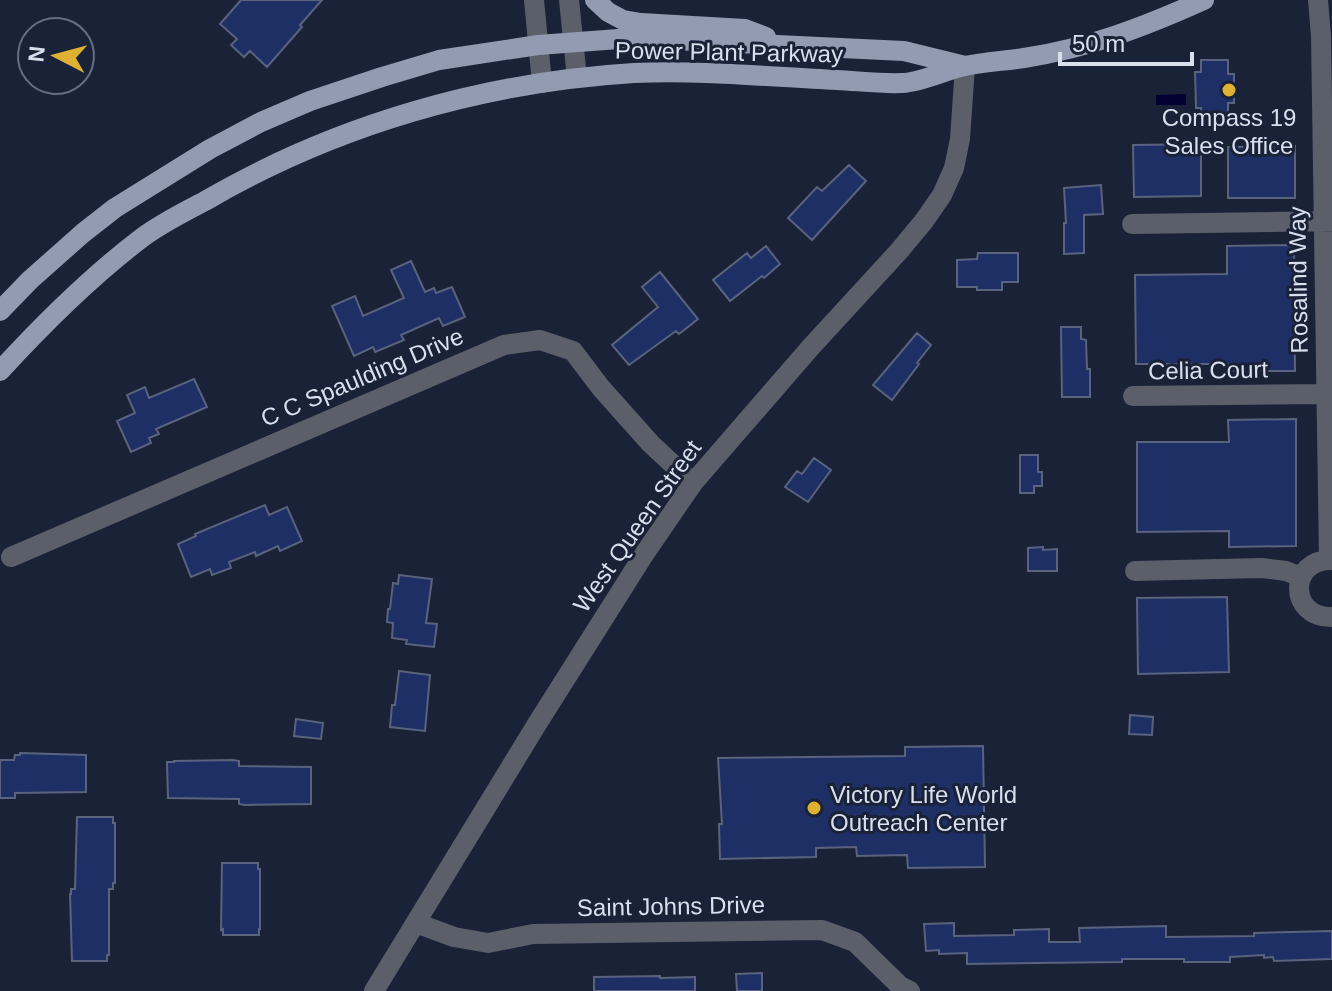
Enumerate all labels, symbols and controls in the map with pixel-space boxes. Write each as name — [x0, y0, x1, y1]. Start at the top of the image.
north arrow — [16, 16, 96, 96]
scale bar — [1060, 16, 1192, 66]
text: 50 m — [1072, 30, 1125, 57]
street label: Power Plant Parkway — [615, 37, 843, 67]
text: N — [23, 45, 50, 63]
marker: Compass 19 Sales Office — [1220, 81, 1238, 99]
place label: Compass 19 Sales Office — [1162, 104, 1296, 159]
street label: Rosalind Way — [1283, 206, 1313, 354]
street label: C C Spaulding Drive — [257, 322, 467, 432]
street label: Celia Court — [1148, 355, 1269, 385]
street label: West Queen Street — [568, 435, 707, 617]
place label: Victory Life World Outreach Center — [830, 781, 1017, 836]
marker: Victory Life World Outreach Center — [805, 799, 823, 817]
street label: Saint Johns Drive — [577, 891, 765, 921]

